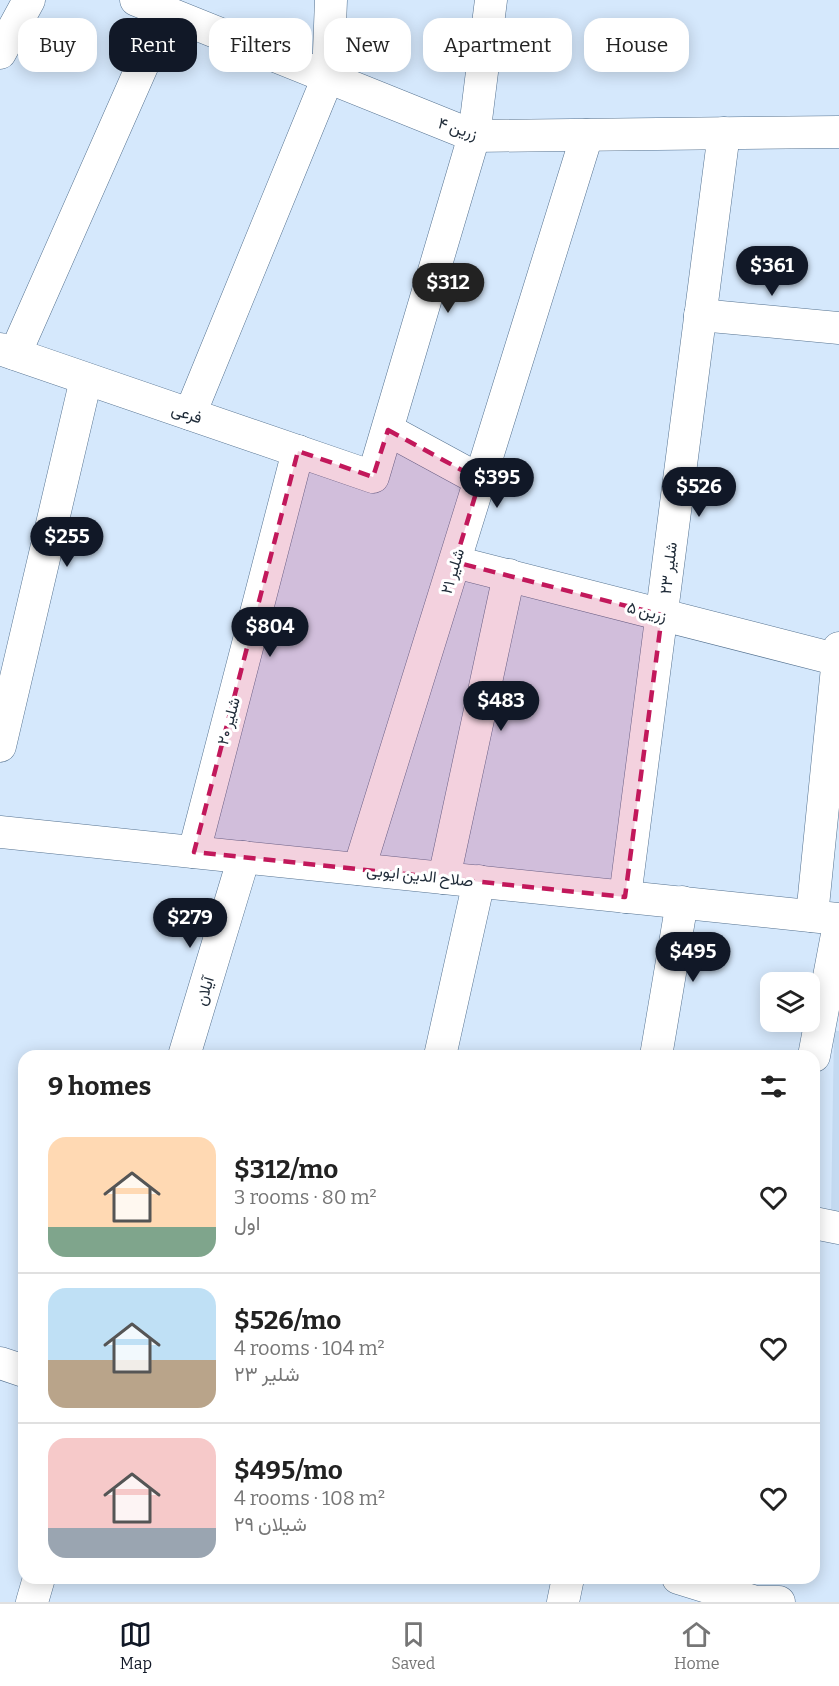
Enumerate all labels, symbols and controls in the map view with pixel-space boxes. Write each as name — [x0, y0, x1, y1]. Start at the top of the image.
chip: Buy — [18, 18, 97, 72]
chip: Rent — [109, 18, 197, 72]
chip: Filters — [209, 18, 312, 72]
chip: New — [324, 18, 411, 72]
chip: Apartment — [423, 18, 572, 72]
chip: House — [584, 18, 689, 72]
street label: زرین ۴ — [436, 113, 480, 145]
pin: $361 — [736, 246, 808, 297]
text: $361 — [750, 253, 794, 277]
pin: $312 — [412, 263, 484, 314]
text: $312 — [426, 270, 470, 294]
street label: فرعی — [169, 399, 205, 428]
pin: $395 — [461, 458, 533, 509]
text: $395 — [474, 465, 520, 489]
pin: $526 — [663, 467, 735, 518]
text: $526 — [676, 474, 722, 498]
pin: $255 — [31, 517, 103, 568]
text: $255 — [44, 524, 90, 548]
street label: شلیر ۲۳ — [656, 541, 682, 595]
street label: شلیر ۲۱ — [437, 546, 469, 596]
street label: زرین ۵ — [625, 597, 669, 627]
pin: $804 — [234, 607, 306, 658]
text: $804 — [245, 614, 295, 638]
pin: $483 — [465, 681, 537, 732]
text: $483 — [477, 688, 525, 712]
street label: شلیر ۲۰ — [213, 695, 245, 747]
street label: صلاح الدین ایوبی — [365, 860, 474, 893]
pin: $279 — [154, 898, 226, 949]
text: $279 — [167, 905, 213, 929]
pin: $495 — [657, 932, 729, 983]
text: $495 — [669, 939, 717, 963]
map controls — [760, 972, 820, 1032]
button: layers — [760, 972, 820, 1032]
street label: آیلان — [191, 973, 218, 1008]
icon: filters — [757, 1070, 790, 1103]
text: 9 homes — [48, 1071, 151, 1102]
text: $312/mo — [234, 1154, 338, 1185]
icon: home — [96, 1161, 168, 1233]
icon: heart — [757, 1181, 790, 1214]
text: 3 rooms · 80 m² — [234, 1185, 377, 1209]
text: اول — [234, 1211, 260, 1235]
text: $526/mo — [234, 1305, 341, 1336]
icon: home — [96, 1312, 168, 1384]
icon: heart — [757, 1332, 790, 1365]
text: 4 rooms · 104 m² — [234, 1336, 385, 1360]
text: شلیر ۲۳ — [234, 1362, 299, 1386]
text: $495/mo — [234, 1455, 343, 1486]
icon: home — [96, 1462, 168, 1534]
icon: heart — [757, 1482, 790, 1515]
text: 4 rooms · 108 m² — [234, 1486, 385, 1510]
text: شیلان ۲۹ — [234, 1512, 307, 1536]
tab: Map — [119, 1618, 152, 1673]
tab: Saved — [391, 1618, 435, 1673]
tab: Home — [674, 1618, 720, 1673]

